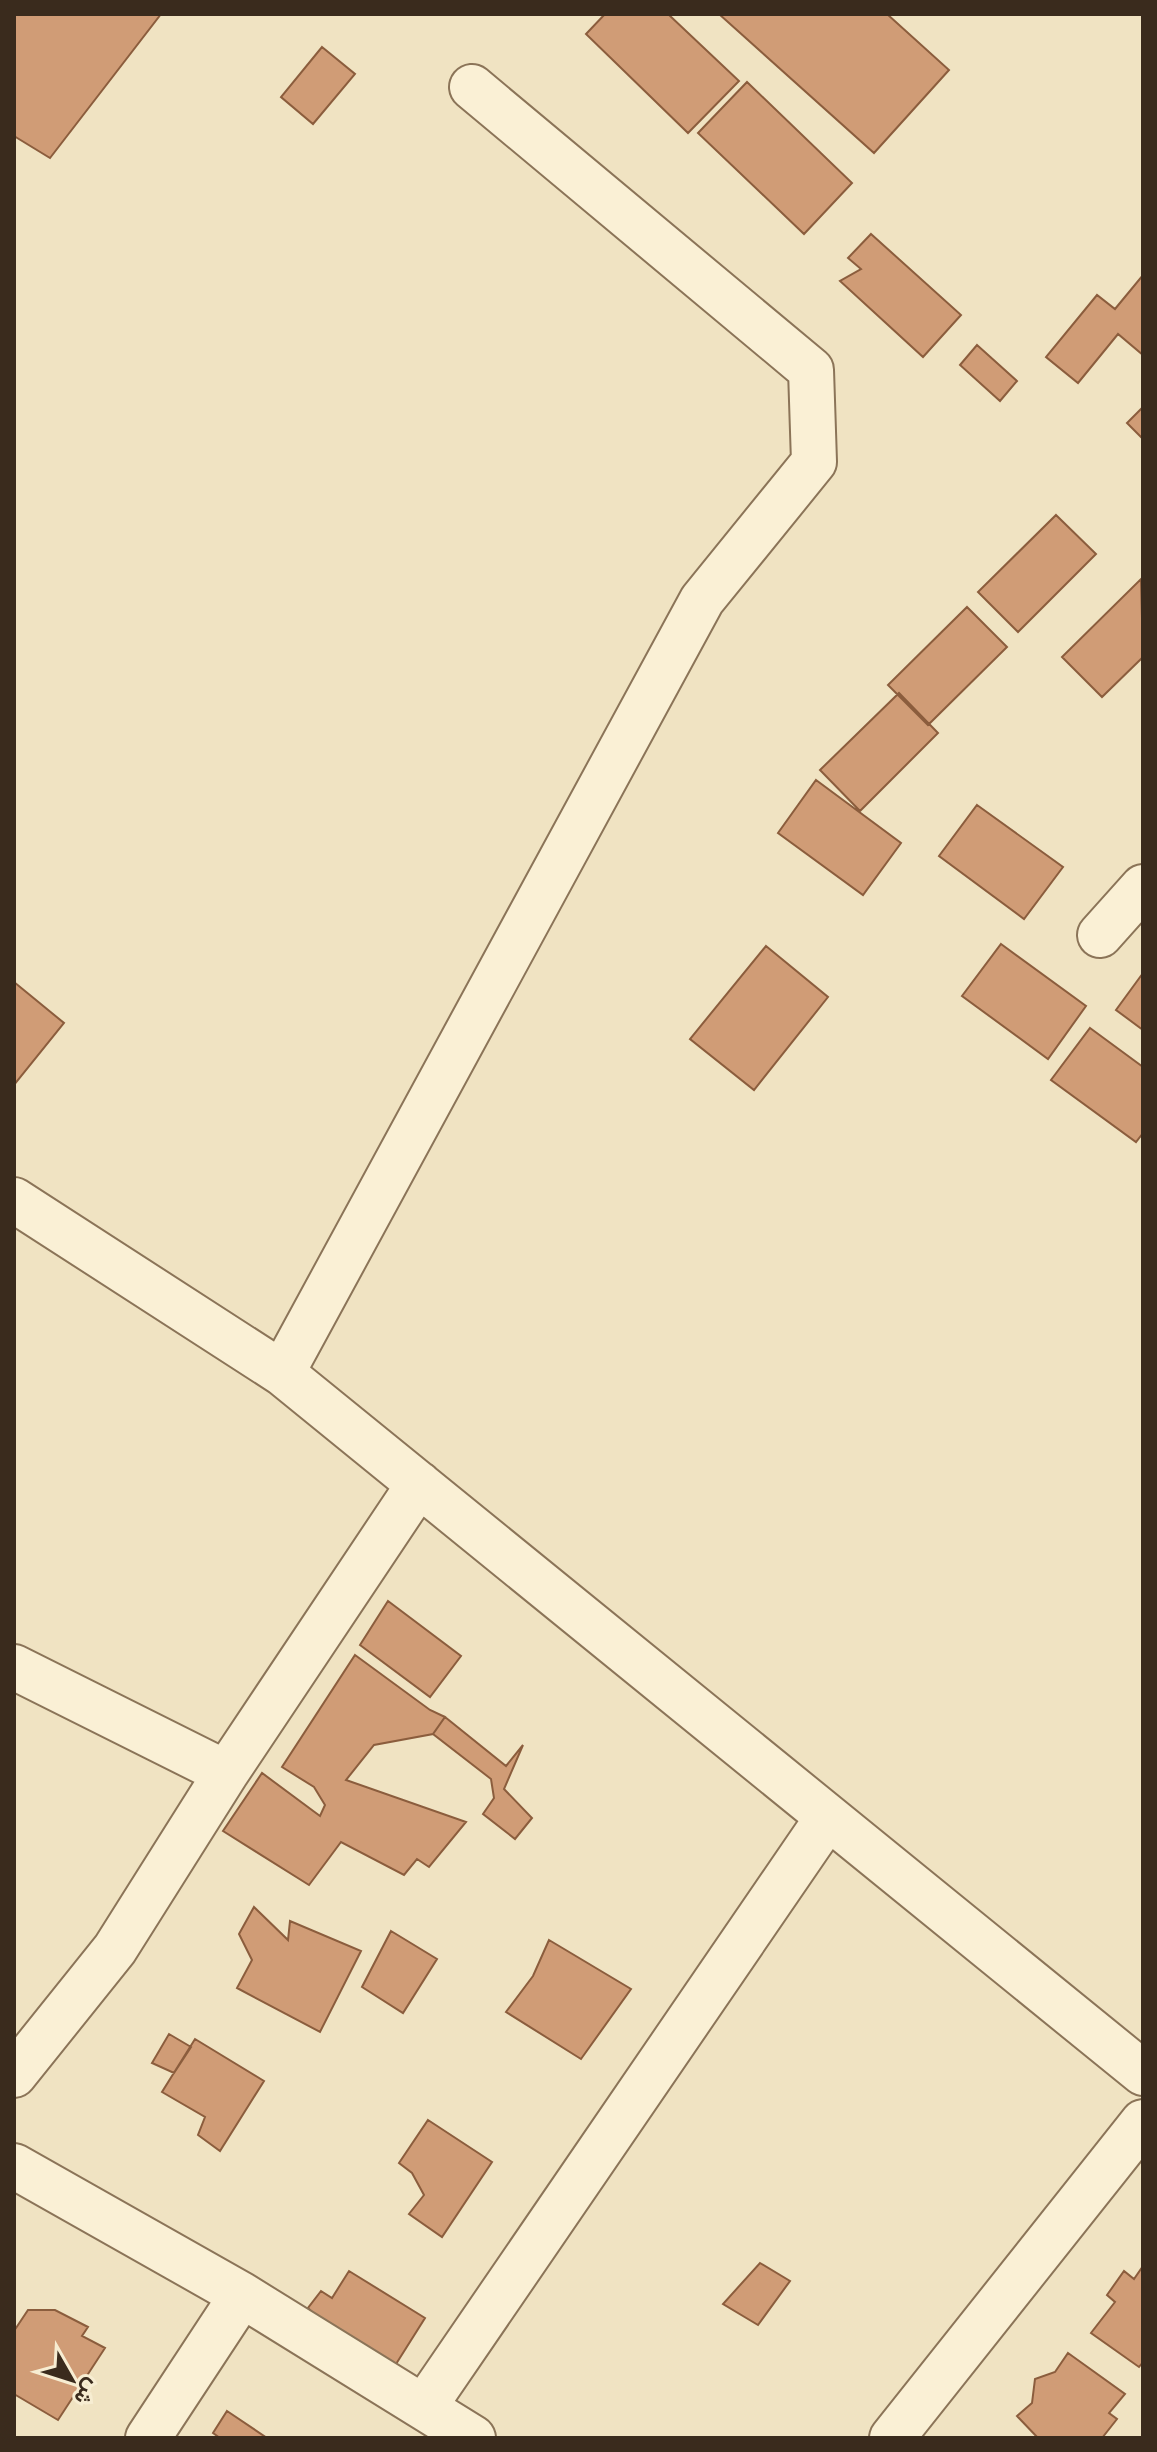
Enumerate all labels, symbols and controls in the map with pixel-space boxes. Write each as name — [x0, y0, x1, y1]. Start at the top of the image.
north arrow — [32, 2340, 112, 2420]
text: ش — [68, 2374, 108, 2412]

